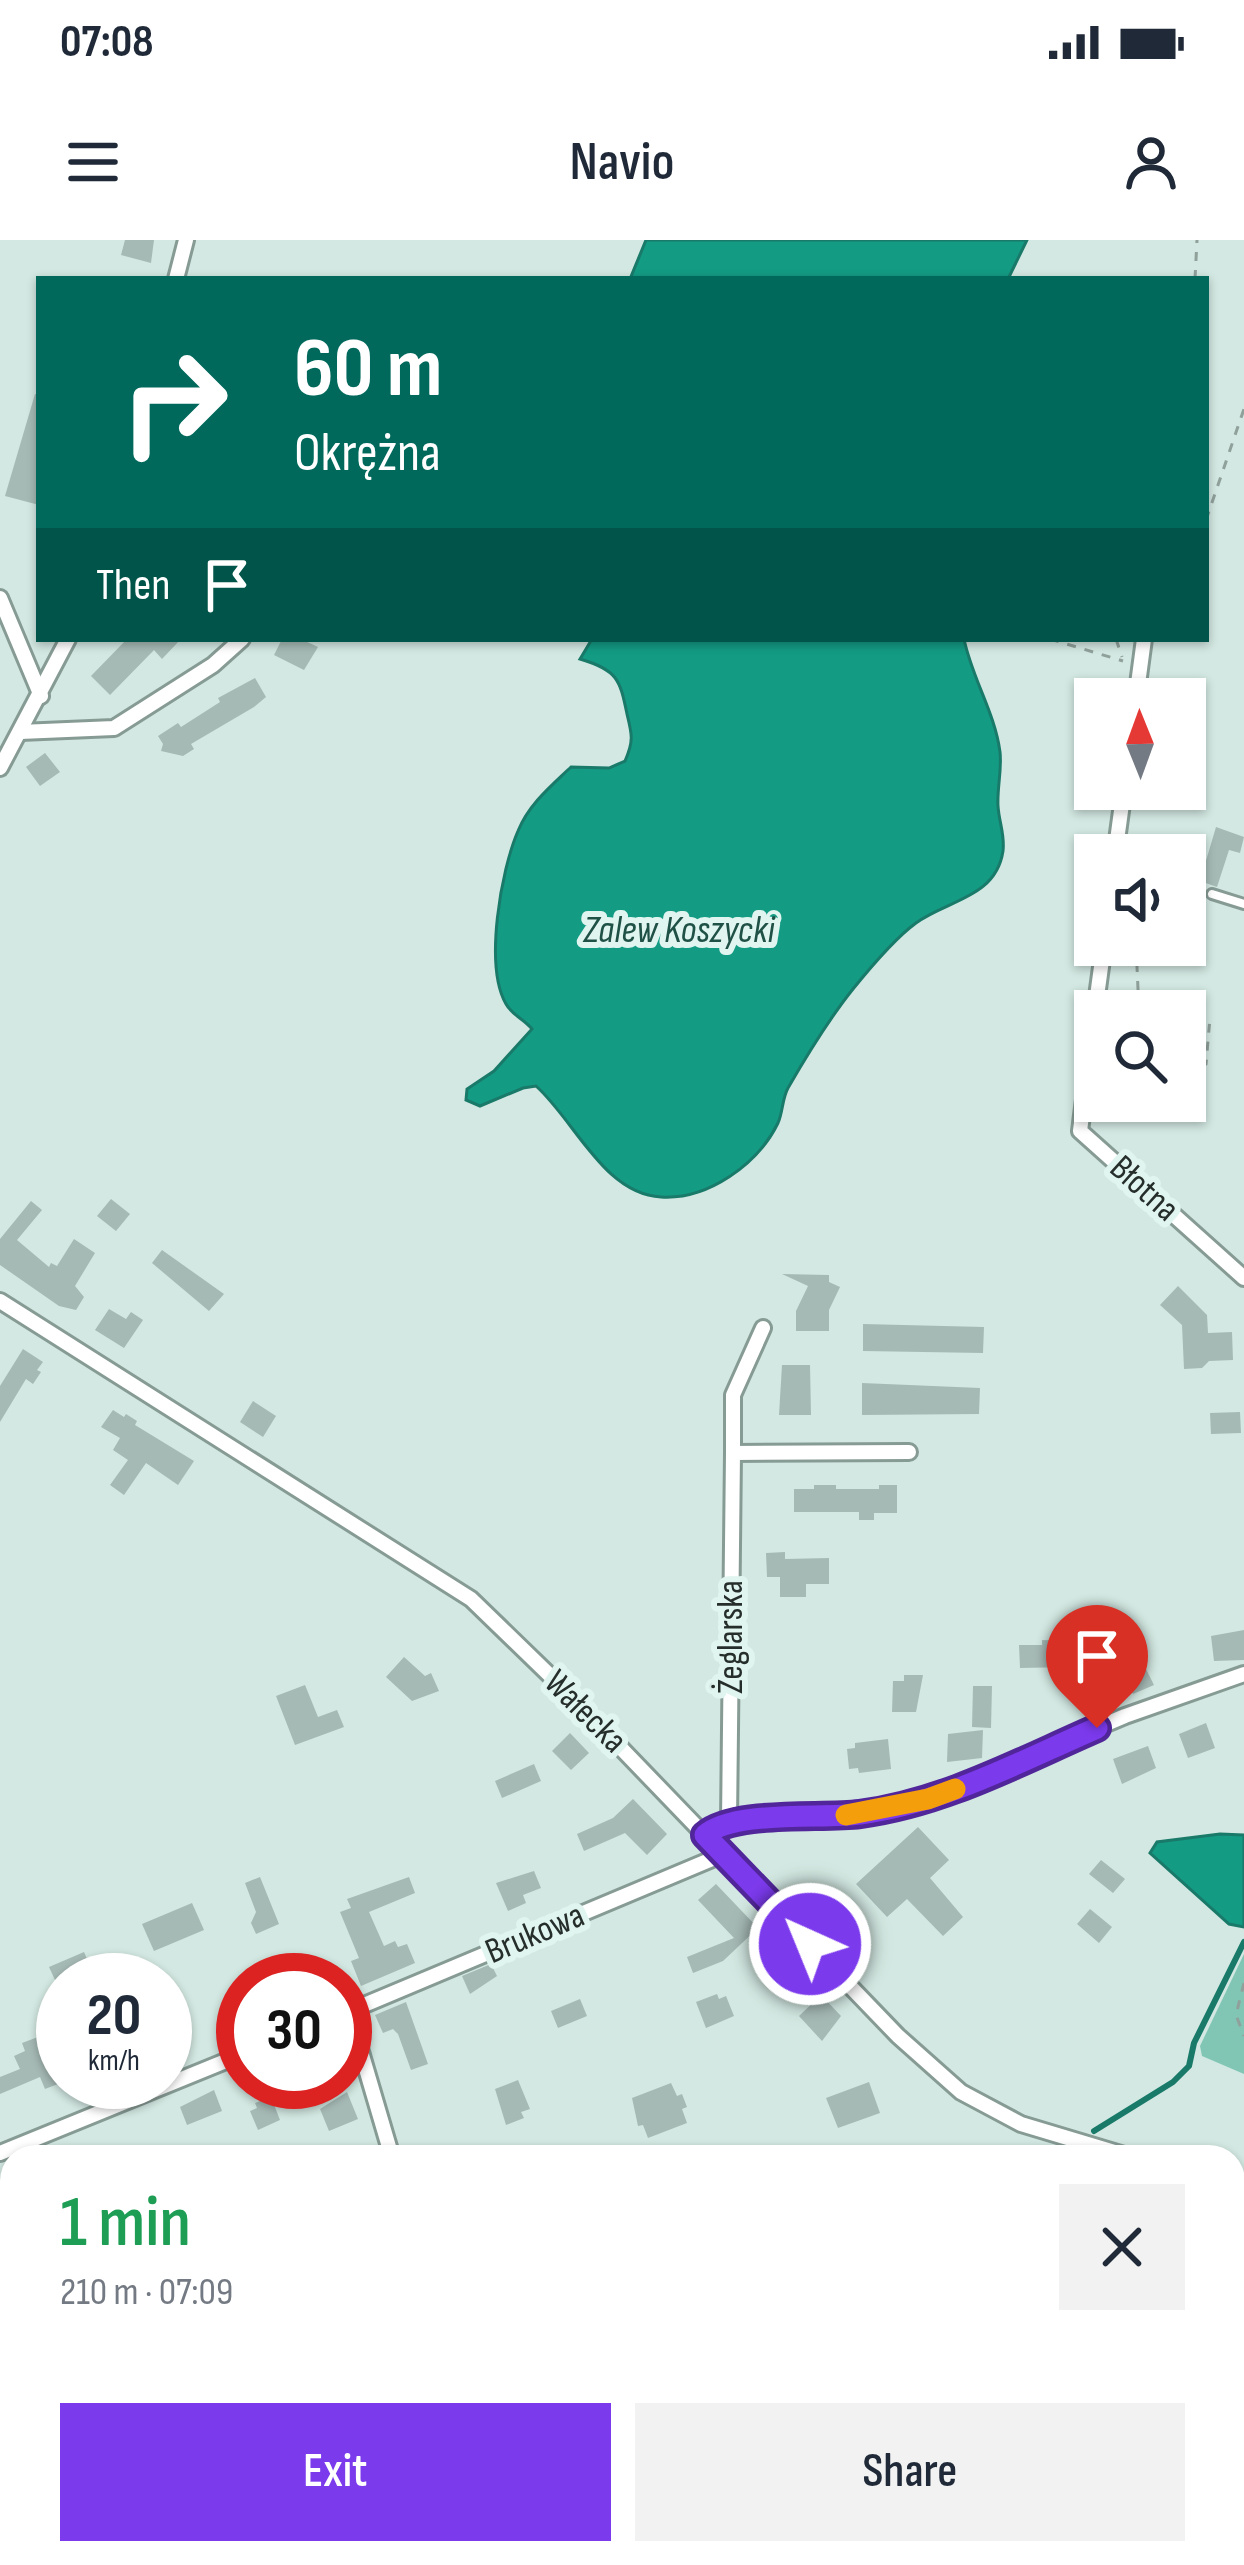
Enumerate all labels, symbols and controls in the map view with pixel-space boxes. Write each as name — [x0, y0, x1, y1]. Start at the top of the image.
text: 07:08 — [60, 15, 154, 70]
icon: menu — [60, 129, 126, 195]
icon: person — [1118, 129, 1184, 195]
text: Navio — [570, 130, 674, 195]
text: 60 m — [294, 319, 442, 420]
icon: right — [96, 324, 252, 480]
text: Okrężna — [294, 421, 441, 486]
icon: arrive — [194, 552, 260, 618]
text: Then — [96, 558, 170, 613]
north arrow — [1074, 678, 1206, 810]
map controls — [1074, 678, 1206, 1122]
button: sound — [1074, 834, 1206, 966]
water label: Zalew Koszycki — [582, 907, 777, 954]
button: search — [1074, 990, 1206, 1122]
street label: Błotna — [1101, 1147, 1187, 1231]
street label: Żeglarska — [710, 1580, 753, 1694]
pin — [1046, 1605, 1148, 1728]
icon: arrive — [1064, 1623, 1130, 1689]
street label: Wałecka — [535, 1662, 635, 1762]
position arrow — [747, 1881, 873, 2007]
street label: Brukowa — [479, 1894, 591, 1974]
speed limit sign: 30 — [216, 1953, 372, 2109]
text: 20 — [87, 1980, 141, 2052]
text: km/h — [88, 2043, 140, 2079]
text: 1 min — [60, 2180, 191, 2267]
button: close — [1059, 2184, 1185, 2310]
text: 210 m · 07:09 — [60, 2269, 233, 2316]
button: Exit — [60, 2403, 611, 2541]
button: Share — [635, 2403, 1185, 2541]

